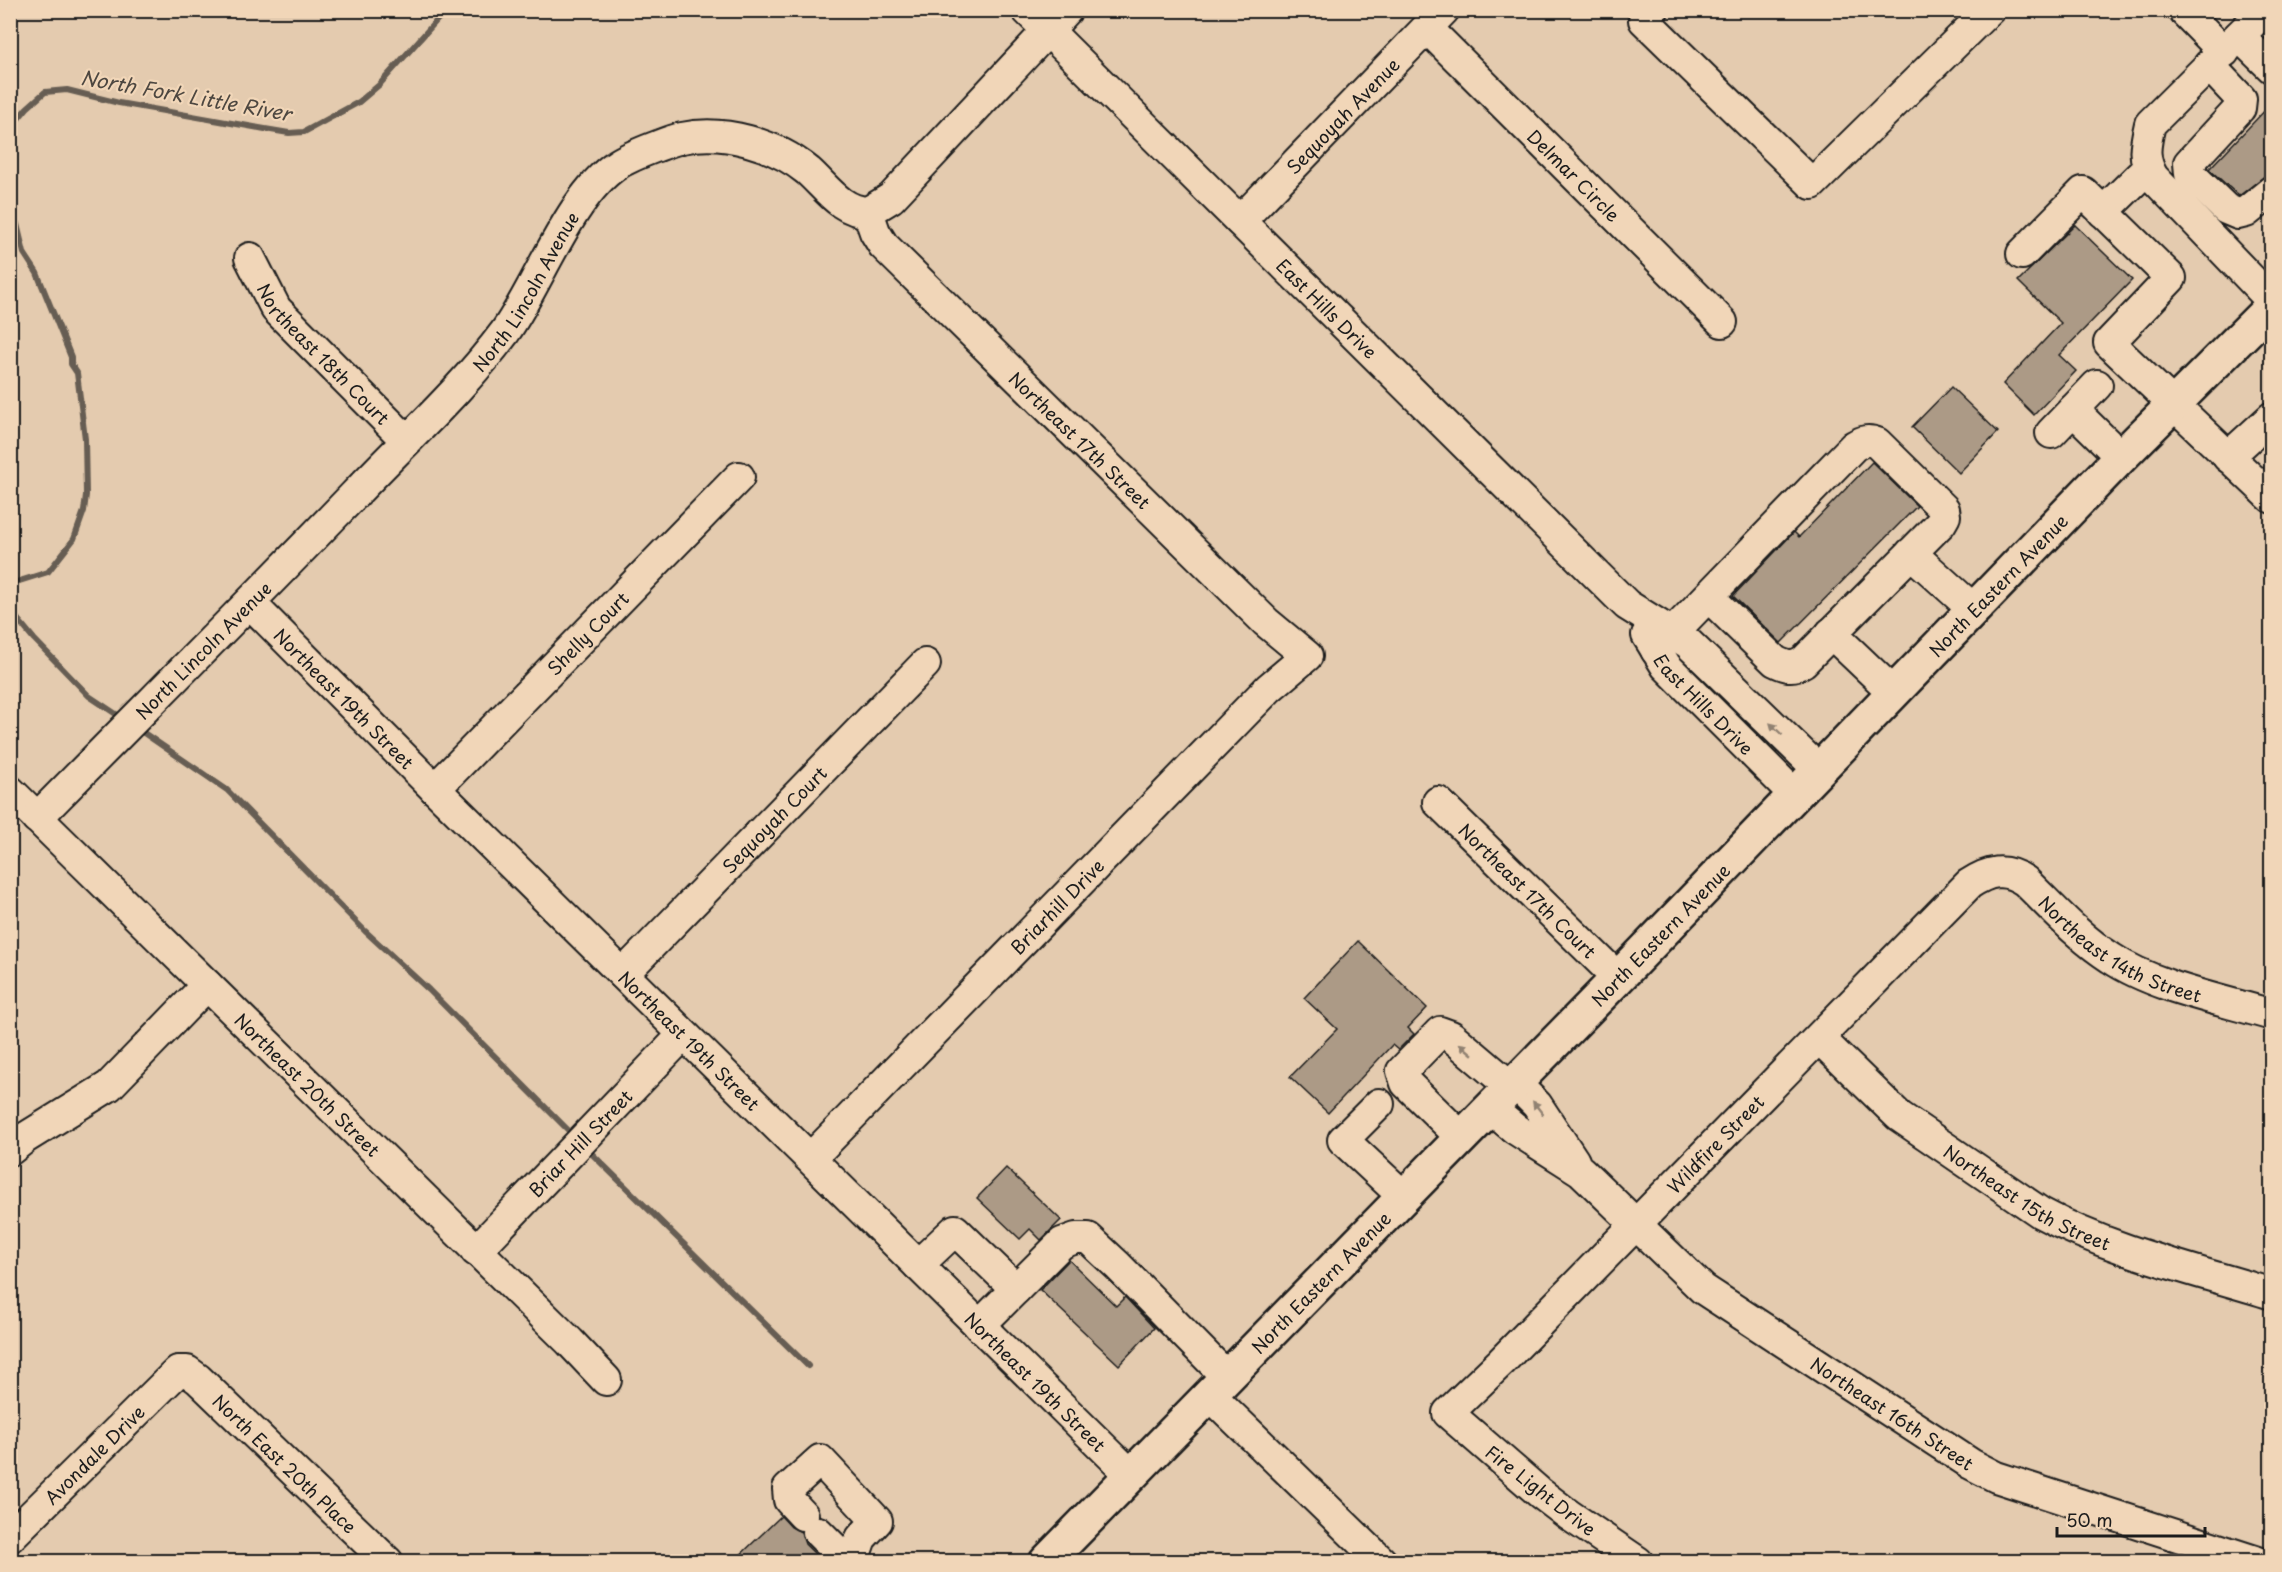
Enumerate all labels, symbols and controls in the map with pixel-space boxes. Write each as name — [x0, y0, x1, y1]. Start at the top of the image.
street label: Sequoyah Avenue — [1279, 51, 1405, 180]
water label: North Fork Little River — [79, 62, 296, 129]
street label: Delmar Circle — [1522, 122, 1627, 227]
street label: North Lincoln Avenue — [465, 206, 585, 377]
street label: East Hills Drive — [1271, 252, 1384, 364]
street label: Northeast 18th Court — [251, 278, 396, 430]
street label: Northeast 17th Street — [1003, 365, 1157, 515]
street label: North Eastern Avenue — [1922, 507, 2073, 662]
street label: North Lincoln Avenue — [129, 575, 277, 725]
street label: Shelly Court — [540, 585, 634, 681]
street label: Northeast 19th Street — [268, 621, 421, 775]
street label: East Hills Drive — [1648, 648, 1760, 760]
one-way arrow — [1769, 722, 1783, 736]
street label: Sequoyah Court — [715, 760, 832, 879]
street label: Northeast 17th Court — [1453, 816, 1603, 964]
street label: Briarhill Drive — [1004, 852, 1110, 960]
street label: North Eastern Avenue — [1584, 857, 1736, 1012]
street label: Northeast 14th Street — [2033, 889, 2205, 1008]
street label: Northeast 19th Street — [613, 964, 767, 1116]
street label: Northeast 20th Street — [229, 1006, 387, 1162]
one-way arrow — [1459, 1043, 1474, 1056]
street label: Briar Hill Street — [522, 1083, 638, 1203]
street label: Wildfire Street — [1660, 1088, 1770, 1199]
one-way arrow — [1532, 1100, 1544, 1116]
street label: Northeast 15th Street — [1939, 1137, 2114, 1256]
street label: North Eastern Avenue — [1244, 1205, 1396, 1359]
street label: Northeast 19th Street — [959, 1305, 1113, 1457]
street label: Northeast 16th Street — [1806, 1350, 1979, 1476]
street label: North East 20th Place — [207, 1387, 363, 1539]
street label: Avondale Drive — [38, 1398, 150, 1510]
street label: Fire Light Drive — [1480, 1438, 1602, 1542]
scale bar — [2057, 1500, 2206, 1538]
text: 50 m — [2066, 1506, 2113, 1533]

